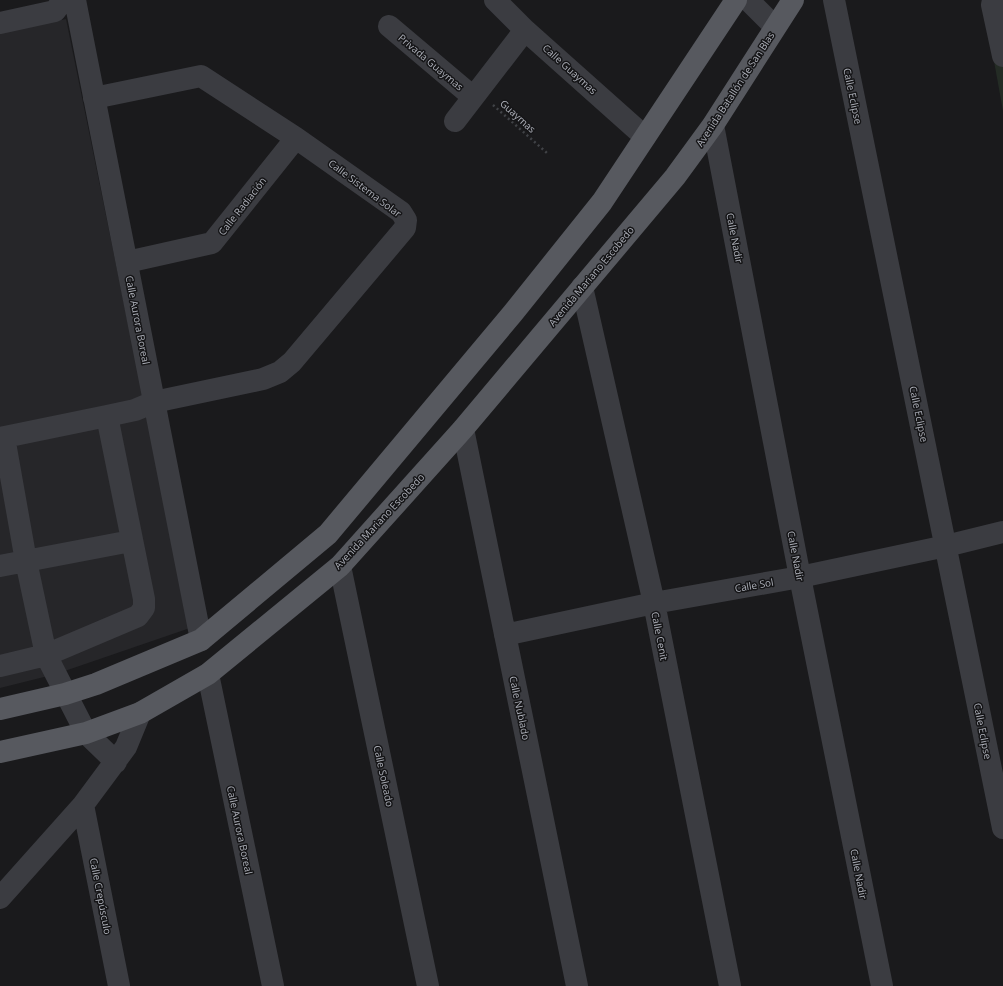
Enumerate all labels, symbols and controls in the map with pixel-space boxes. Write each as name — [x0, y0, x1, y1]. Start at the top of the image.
street label: Avenida Batallón de San Blas — [693, 29, 778, 149]
street label: Privada Guaymas — [395, 31, 467, 94]
street label: Calle Guaymas — [540, 41, 600, 97]
street label: Calle Eclipse — [840, 67, 866, 126]
street label: Guaymas — [497, 96, 539, 136]
street label: Calle Sistema Solar — [326, 156, 404, 220]
street label: Calle Radiación — [215, 174, 269, 238]
street label: Calle Nadir — [723, 212, 747, 264]
street label: Avenida Mariano Escobedo — [545, 223, 637, 329]
street label: Calle Aurora Boreal — [123, 274, 153, 366]
street label: Calle Eclipse — [906, 385, 932, 444]
street label: Avenida Mariano Escobedo — [331, 470, 427, 572]
street label: Calle Nadir — [784, 530, 808, 582]
street label: Calle Sol — [734, 575, 774, 595]
street label: Calle Cenit — [648, 610, 672, 662]
street label: Calle Nublado — [506, 675, 534, 741]
street label: Calle Eclipse — [971, 702, 995, 761]
street label: Calle Soleado — [371, 744, 397, 808]
street label: Calle Aurora Boreal — [224, 784, 256, 876]
street label: Calle Nadir — [847, 848, 871, 900]
street label: Calle Crepúsculo — [87, 857, 115, 935]

